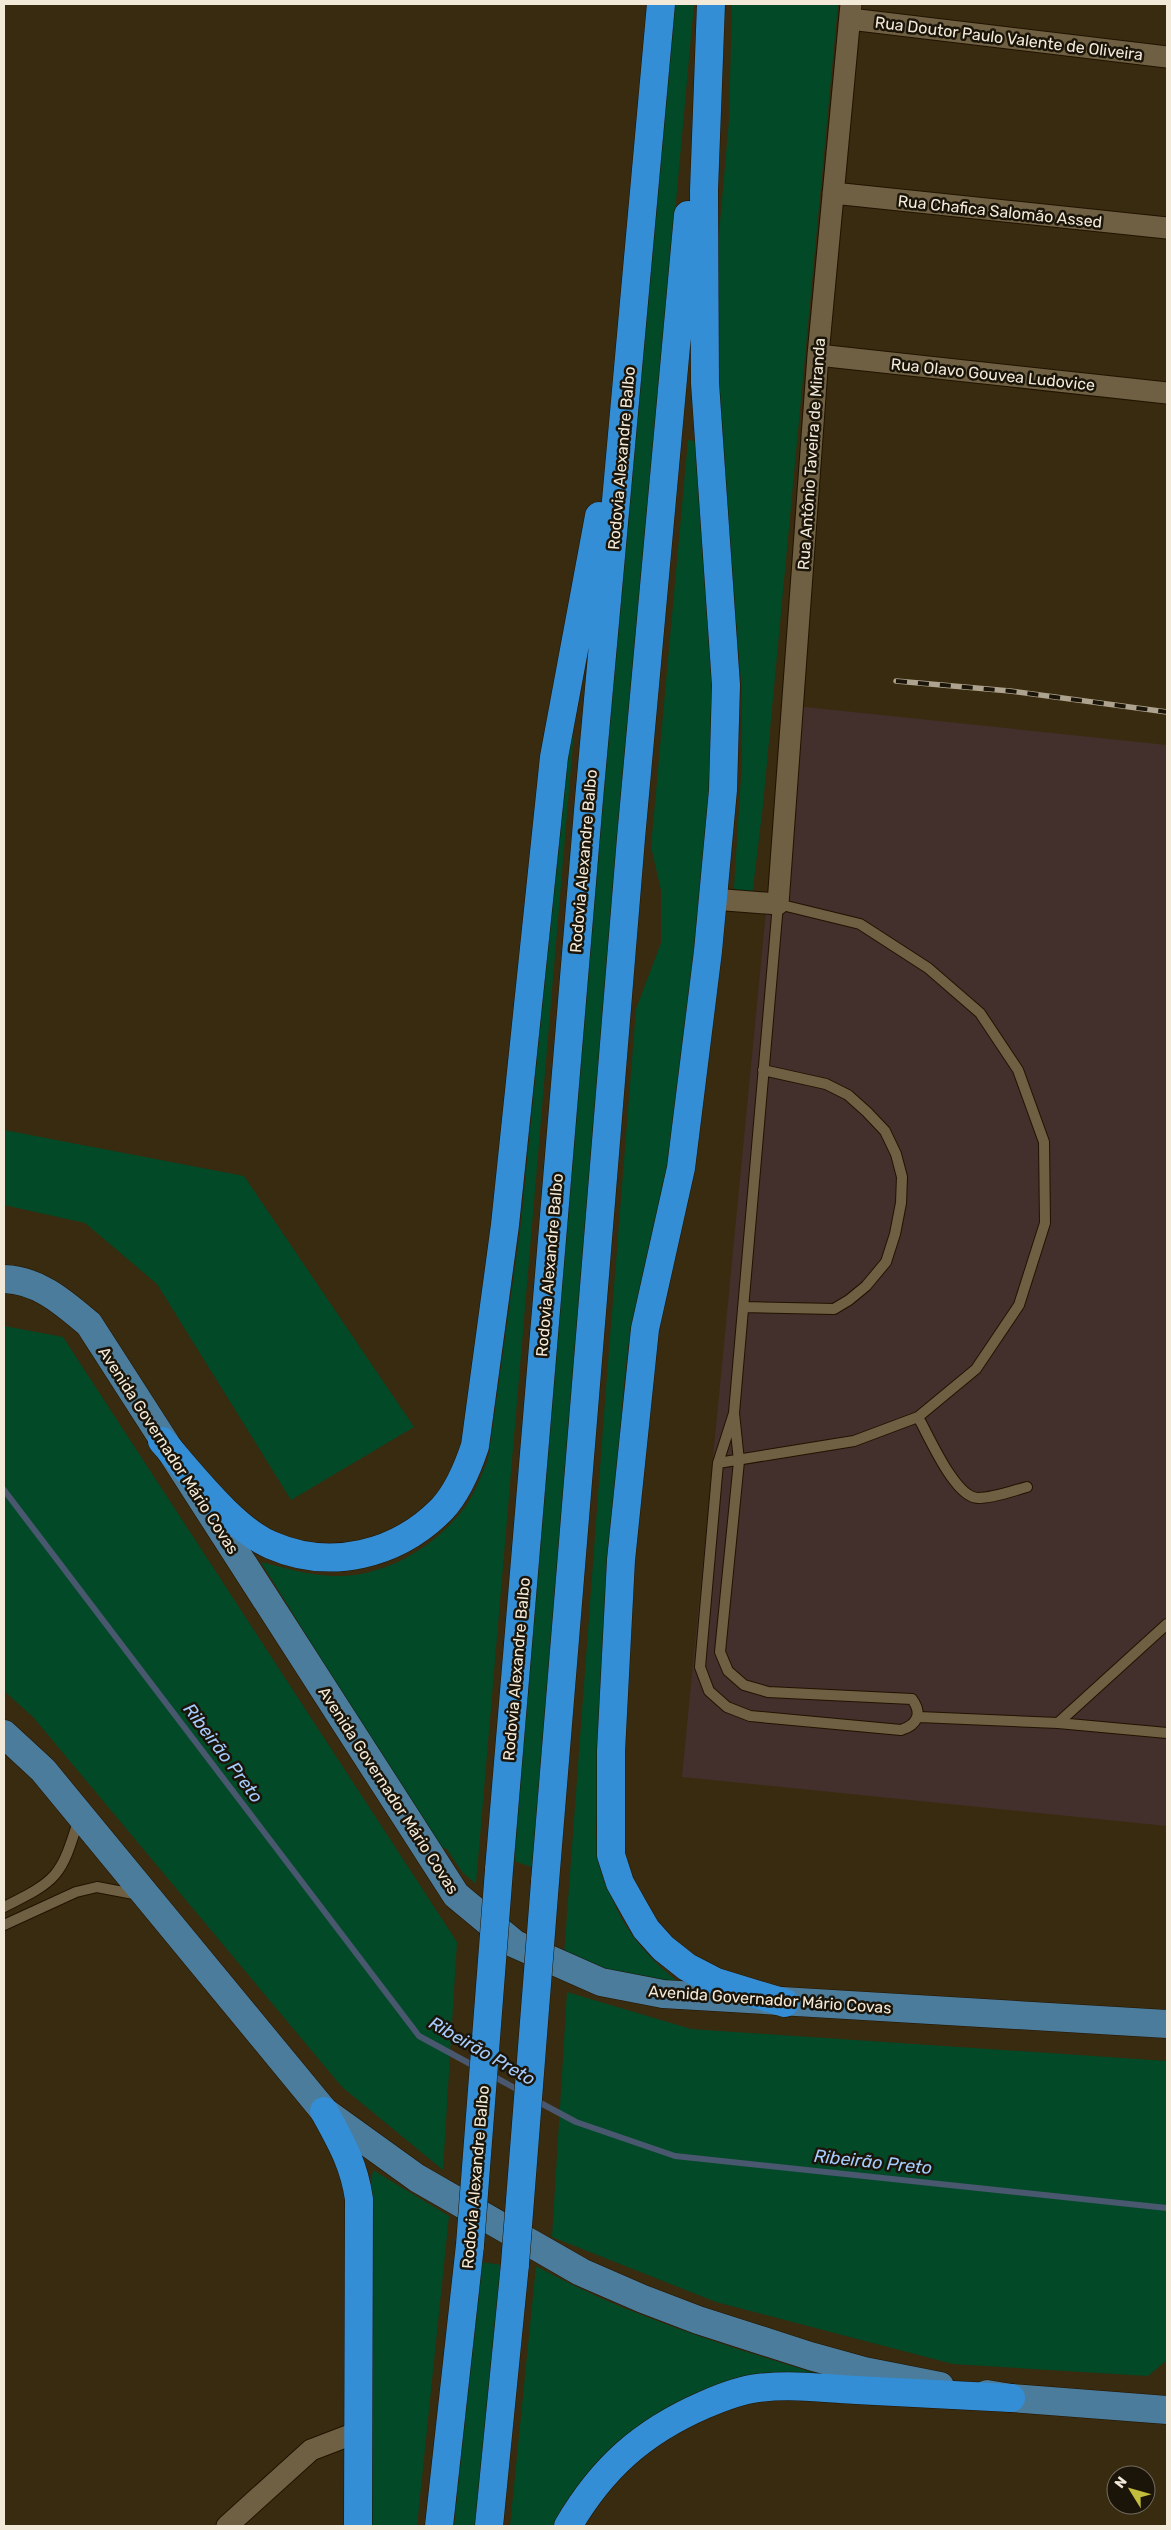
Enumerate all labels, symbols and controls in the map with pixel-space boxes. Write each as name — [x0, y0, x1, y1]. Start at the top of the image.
street label: Rua Doutor Paulo Valente de Oliveira — [874, 13, 1144, 64]
street label: Rua Chafica Salomão Assed — [897, 191, 1103, 232]
street label: Rua Antônio Taveira de Miranda — [794, 337, 829, 571]
street label: Rua Olavo Gouvea Ludovice — [890, 354, 1096, 395]
street label: Rodovia Alexandre Balbo — [604, 366, 639, 550]
street label: Rodovia Alexandre Balbo — [566, 769, 601, 953]
street label: Rodovia Alexandre Balbo — [532, 1173, 567, 1357]
street label: Avenida Governador Mário Covas — [94, 1343, 243, 1558]
street label: Rodovia Alexandre Balbo — [499, 1577, 534, 1761]
street label: Avenida Governador Mário Covas — [314, 1683, 463, 1898]
water label: Ribeirão Preto — [178, 1699, 268, 1807]
street label: Avenida Governador Mário Covas — [648, 1982, 892, 2017]
water label: Ribeirão Preto — [425, 2012, 539, 2090]
street label: Rodovia Alexandre Balbo — [458, 2085, 493, 2269]
water label: Ribeirão Preto — [813, 2145, 933, 2179]
north arrow — [1106, 2465, 1156, 2515]
text: N — [1111, 2473, 1131, 2492]

